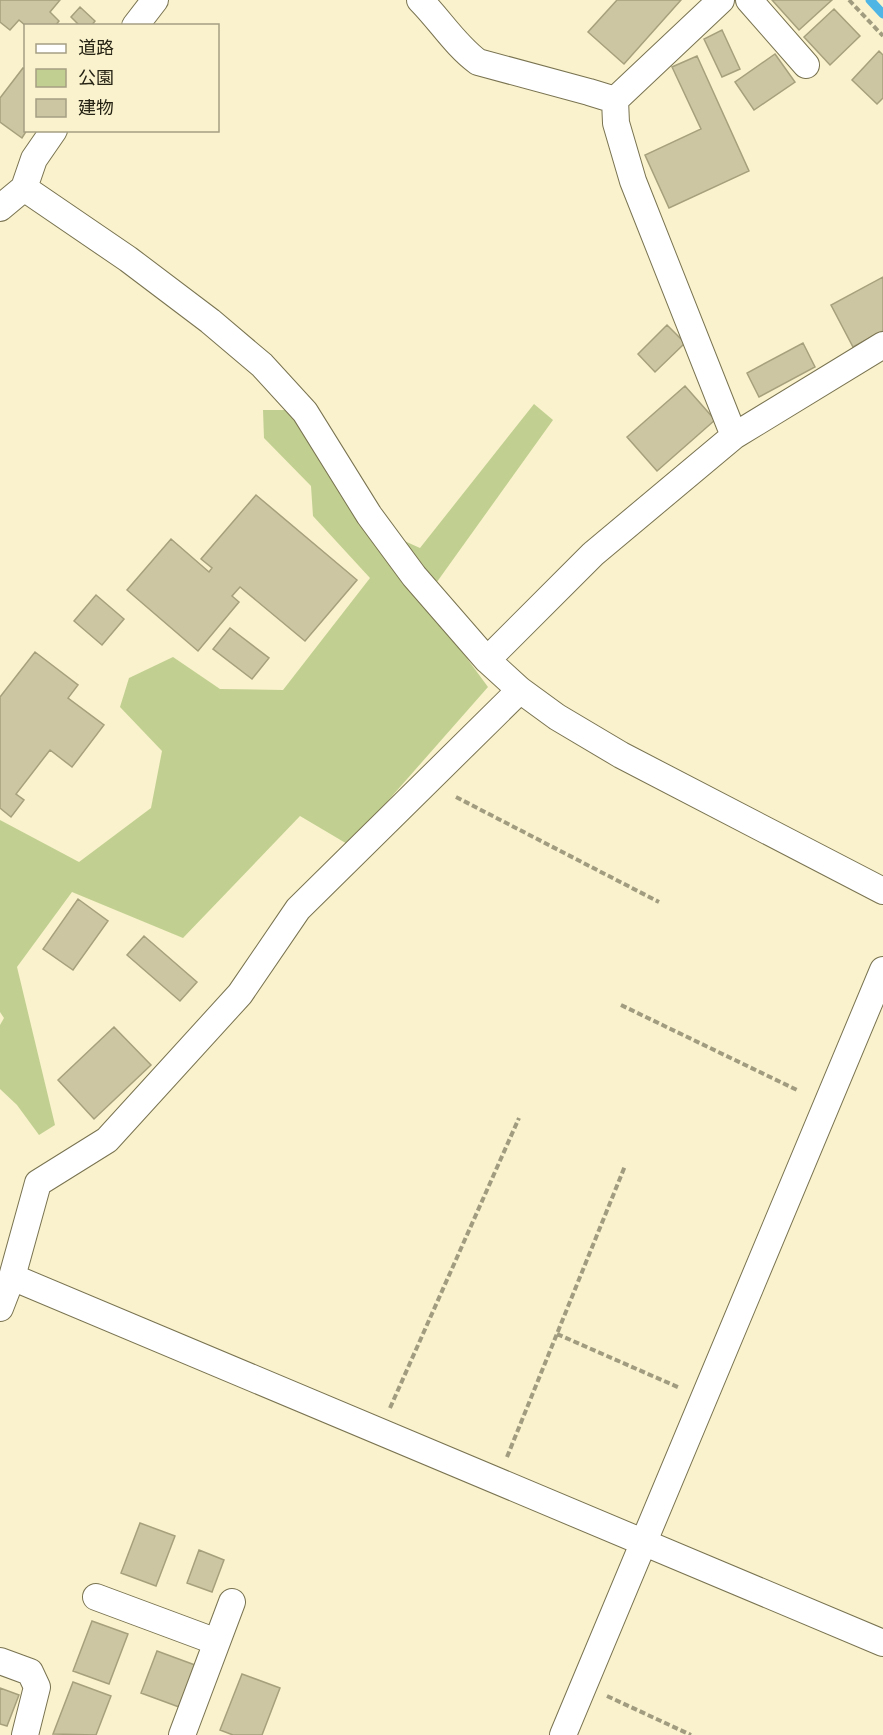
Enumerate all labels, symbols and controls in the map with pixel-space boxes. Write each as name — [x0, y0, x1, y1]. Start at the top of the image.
legend — [24, 24, 219, 132]
text: 道路 — [78, 37, 114, 58]
text: 公園 — [78, 67, 114, 88]
text: 建物 — [78, 97, 114, 118]

